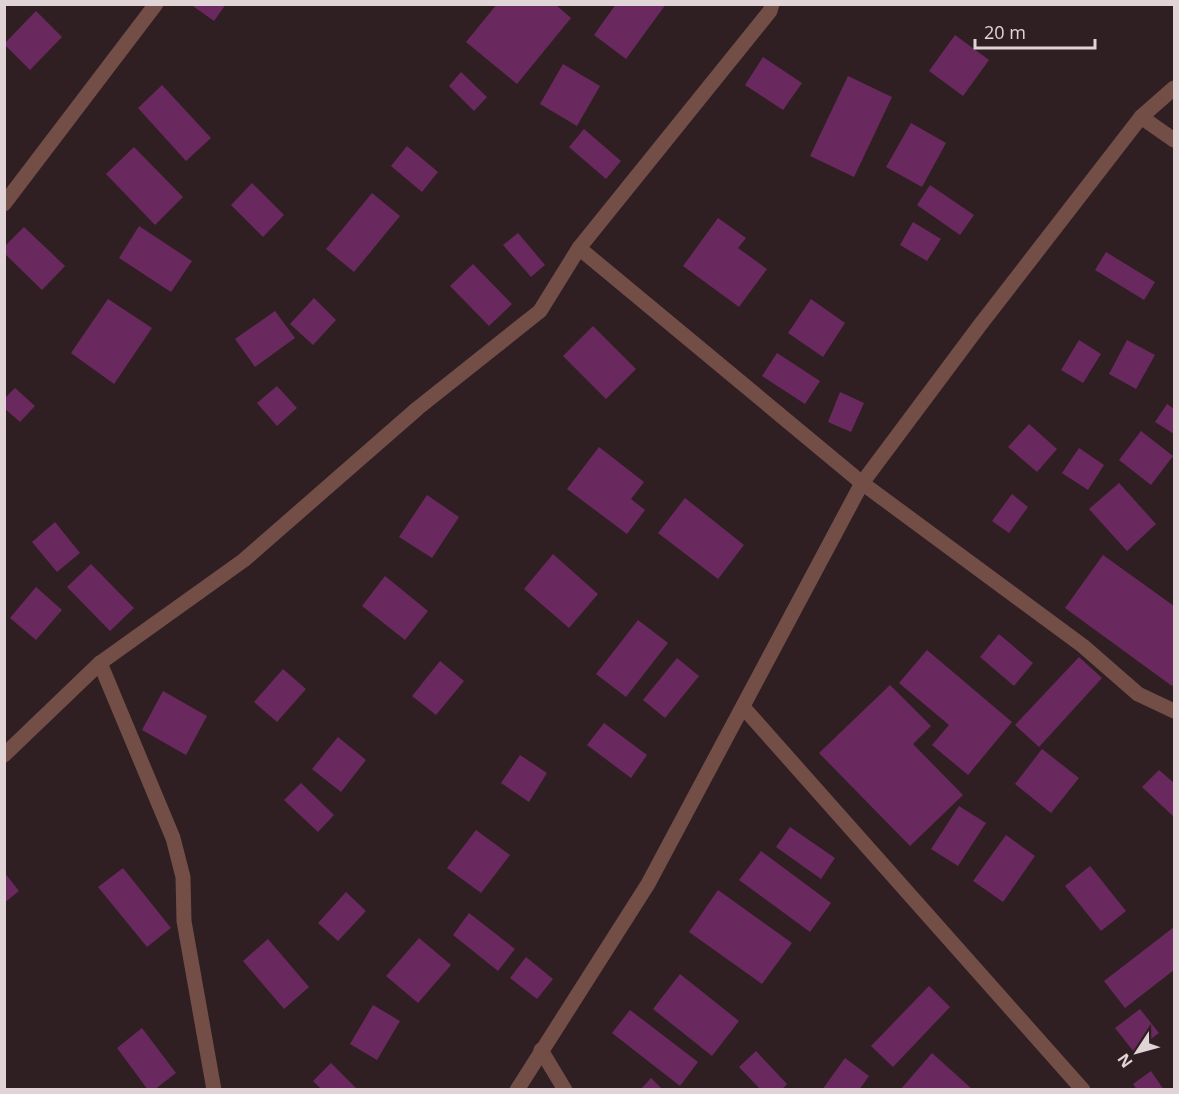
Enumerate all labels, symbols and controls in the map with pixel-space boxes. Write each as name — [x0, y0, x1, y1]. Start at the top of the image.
scale bar — [975, 12, 1095, 50]
text: 20 m — [984, 20, 1026, 44]
north arrow — [1107, 1022, 1167, 1082]
text: N — [1112, 1049, 1138, 1073]

